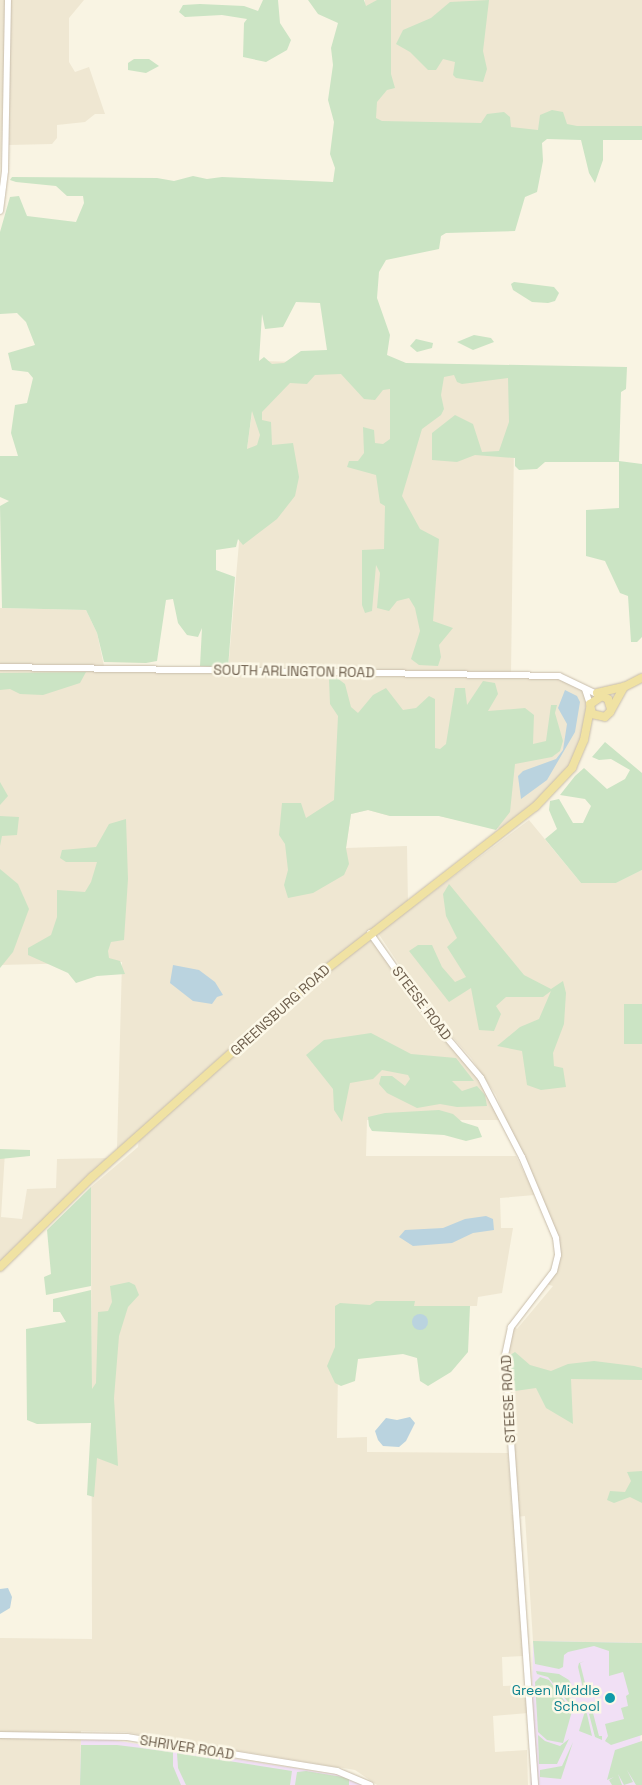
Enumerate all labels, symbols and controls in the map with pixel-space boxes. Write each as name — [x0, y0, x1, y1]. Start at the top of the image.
street label: SOUTH ARLINGTON ROAD — [213, 661, 375, 681]
street label: GREENSBURG ROAD — [227, 961, 333, 1059]
street label: STEESE ROAD — [389, 963, 455, 1043]
street label: STEESE ROAD — [497, 1354, 519, 1444]
place label: Green Middle School — [512, 1682, 600, 1714]
marker: Green Middle School — [604, 1692, 616, 1704]
street label: SHRIVER ROAD — [139, 1731, 235, 1763]

